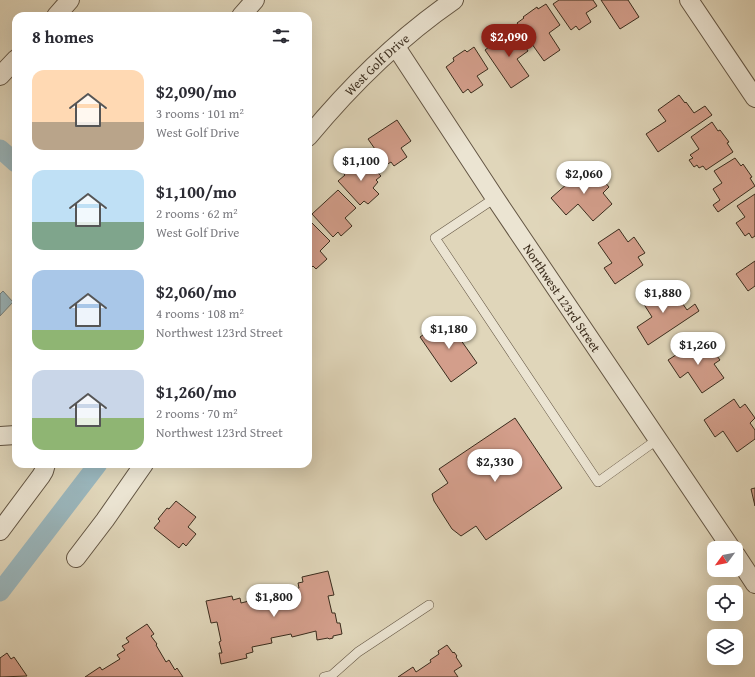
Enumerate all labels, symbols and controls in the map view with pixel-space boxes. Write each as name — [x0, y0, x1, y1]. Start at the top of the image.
text: 8 homes — [32, 24, 94, 49]
pin: $2,090 — [476, 24, 542, 58]
icon: filters — [270, 25, 292, 47]
text: $2,090 — [490, 27, 528, 46]
street label: West Golf Drive — [340, 29, 413, 100]
text: $2,090/mo — [156, 79, 237, 104]
icon: home — [64, 86, 112, 134]
text: 3 rooms · 101 m² — [156, 104, 244, 123]
text: West Golf Drive — [156, 123, 239, 142]
pin: $1,100 — [328, 148, 394, 182]
text: $1,100 — [342, 151, 380, 170]
pin: $2,060 — [551, 161, 617, 195]
text: $2,060 — [565, 164, 603, 183]
text: $1,100/mo — [156, 179, 237, 204]
icon: home — [64, 186, 112, 234]
text: 2 rooms · 62 m² — [156, 204, 238, 223]
text: West Golf Drive — [156, 223, 239, 242]
street label: Northwest 123rd Street — [519, 240, 606, 356]
text: $2,060/mo — [156, 279, 237, 304]
pin: $1,880 — [630, 280, 696, 314]
text: $1,880 — [644, 283, 682, 302]
icon: home — [64, 286, 112, 334]
text: 4 rooms · 108 m² — [156, 304, 244, 323]
pin: $1,180 — [416, 316, 482, 350]
text: $1,180 — [430, 319, 468, 338]
text: Northwest 123rd Street — [156, 323, 283, 342]
pin: $1,260 — [665, 332, 731, 366]
text: $1,260 — [679, 335, 717, 354]
text: $1,260/mo — [156, 379, 237, 404]
icon: home — [64, 386, 112, 434]
text: 2 rooms · 70 m² — [156, 404, 238, 423]
text: Northwest 123rd Street — [156, 423, 283, 442]
pin: $2,330 — [462, 449, 528, 483]
text: $2,330 — [476, 452, 514, 471]
north arrow — [707, 541, 743, 577]
map controls — [707, 541, 743, 665]
pin: $1,800 — [241, 584, 307, 618]
button: locate — [707, 585, 743, 621]
text: $1,800 — [255, 587, 293, 606]
button: layers — [707, 629, 743, 665]

